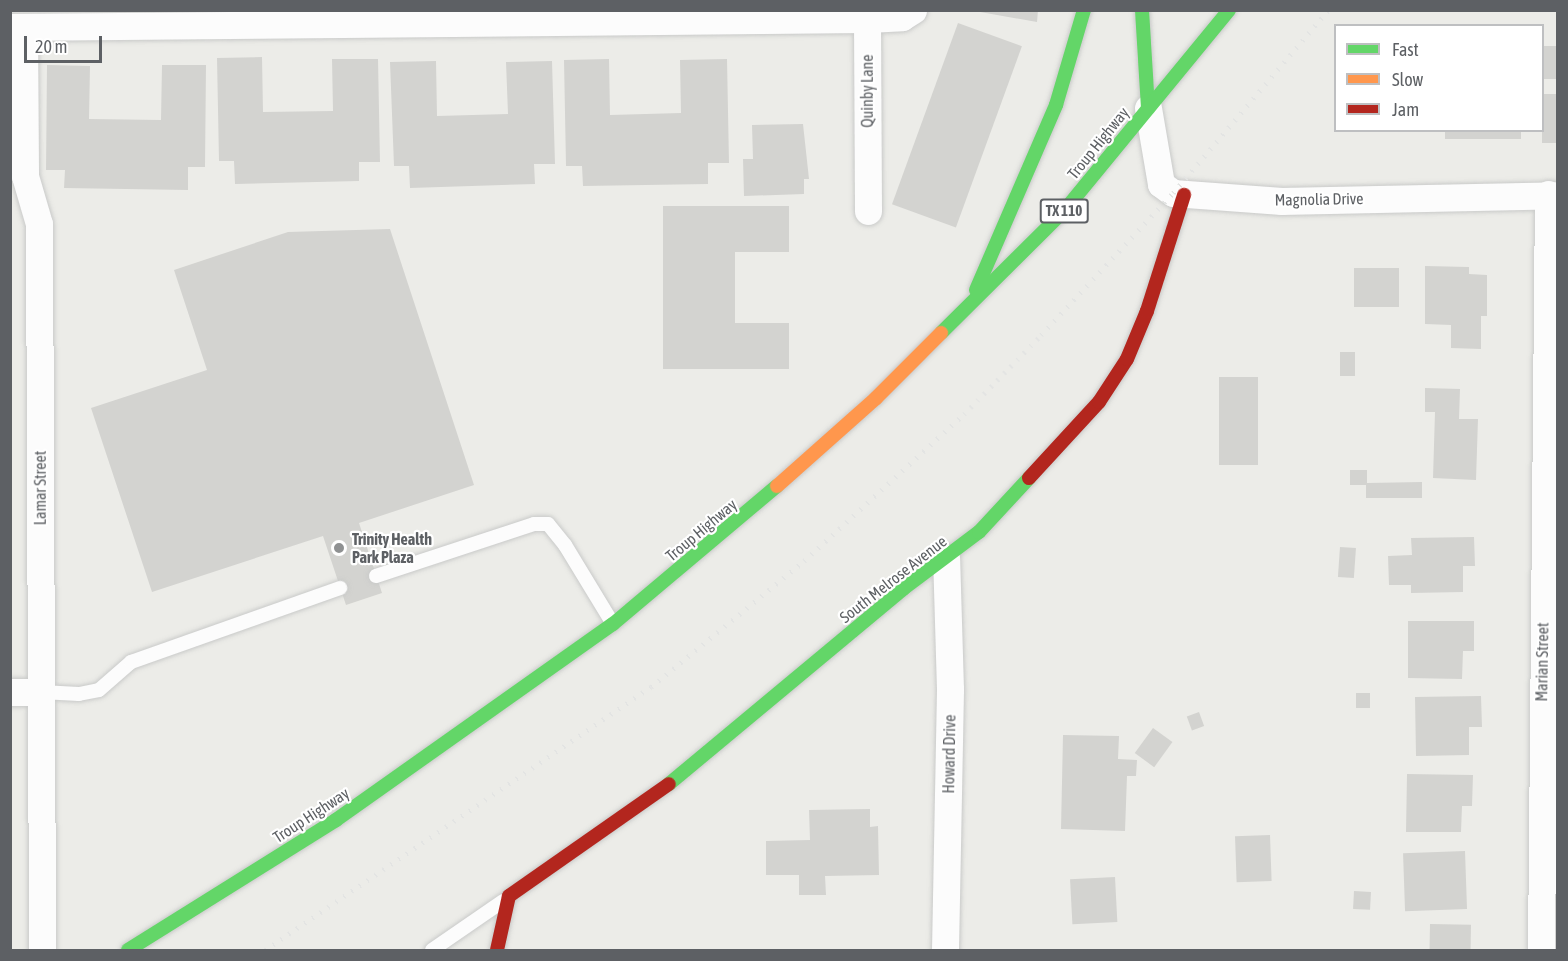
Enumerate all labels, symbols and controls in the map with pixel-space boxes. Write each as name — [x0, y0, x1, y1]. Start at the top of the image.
scale bar — [27, 24, 105, 62]
legend — [1334, 24, 1544, 132]
text: 20 m — [35, 36, 67, 57]
text: Fast — [1392, 39, 1419, 60]
street label: Quinby Lane — [857, 54, 877, 128]
text: Slow — [1392, 69, 1423, 90]
text: Jam — [1392, 99, 1419, 120]
street label: Troup Highway — [1063, 103, 1133, 183]
street label: Magnolia Drive — [1274, 189, 1364, 209]
road number: TX 110 — [1038, 199, 1090, 223]
street label: Lamar Street — [30, 451, 50, 525]
street label: Troup Highway — [662, 495, 740, 565]
place label: Trinity Health Park Plaza — [352, 529, 432, 567]
street label: South Melrose Avenue — [836, 531, 950, 627]
marker: Trinity Health Park Plaza — [330, 539, 348, 557]
street label: Marian Street — [1532, 622, 1552, 702]
street label: Howard Drive — [939, 714, 959, 794]
street label: Troup Highway — [269, 783, 353, 847]

